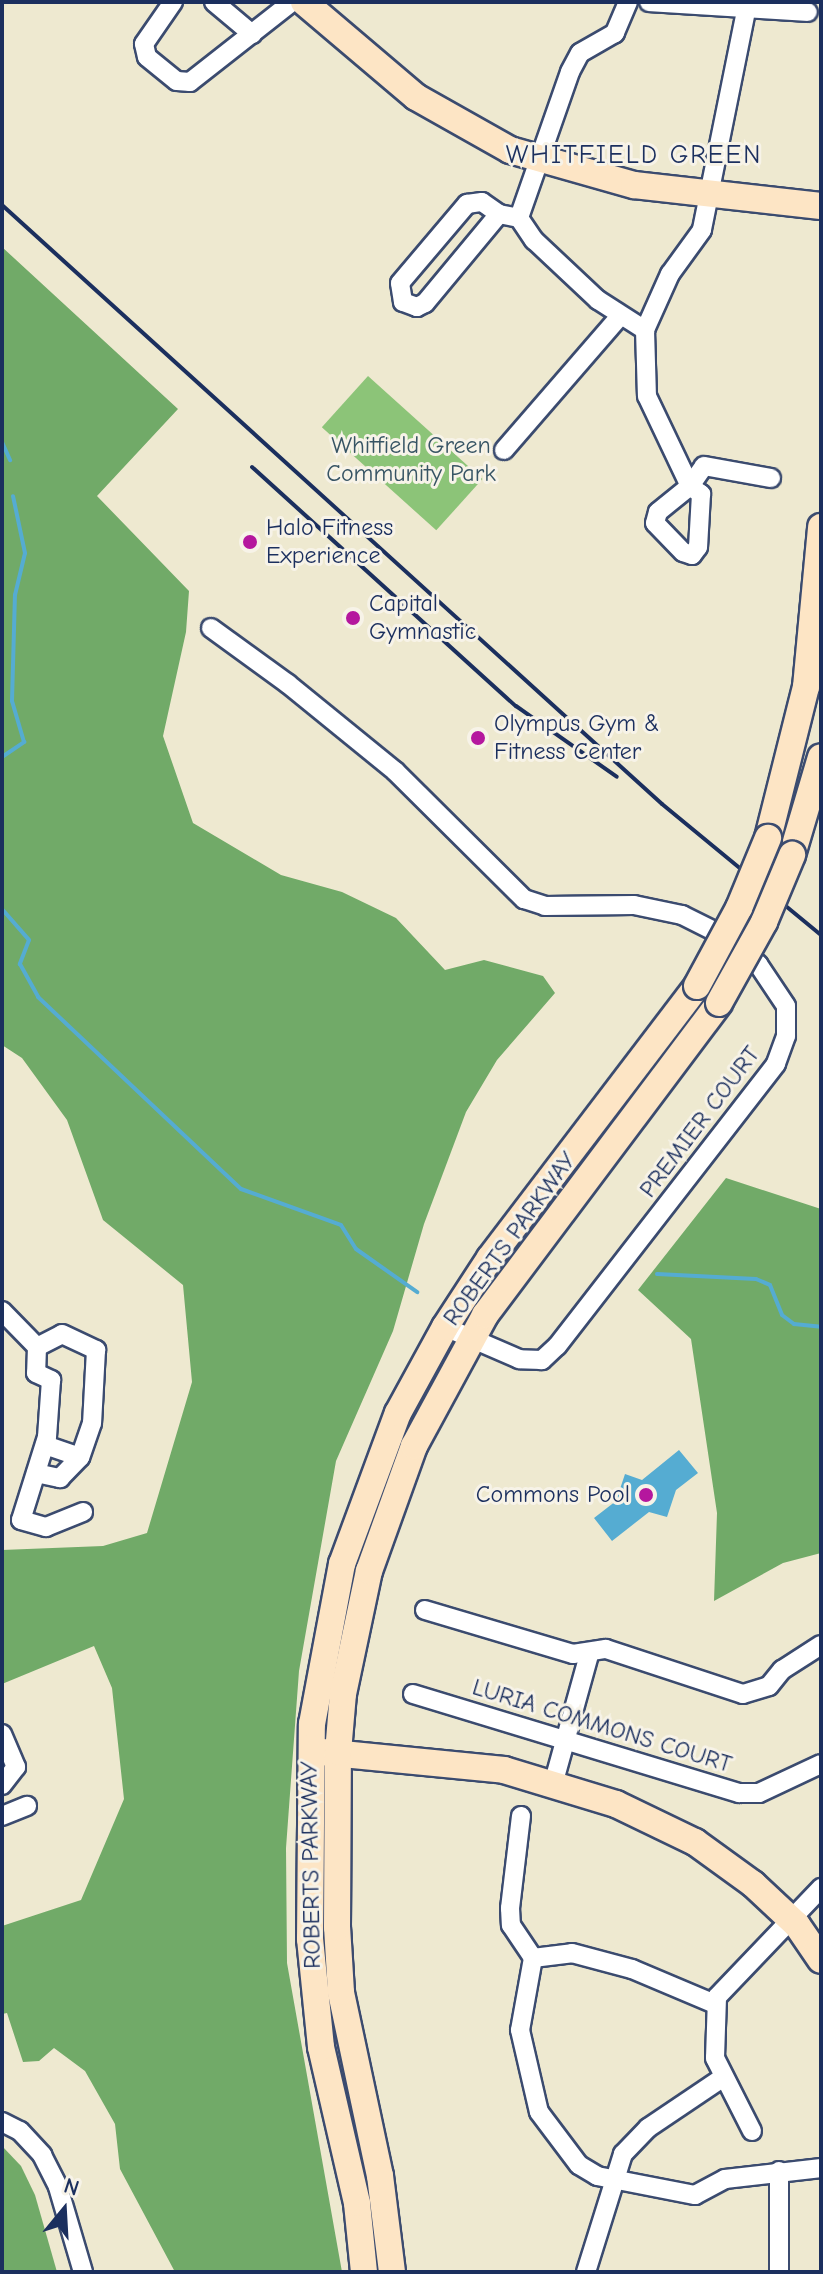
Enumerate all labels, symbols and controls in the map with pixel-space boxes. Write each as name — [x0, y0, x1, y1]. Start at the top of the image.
district label: WHITFIELD GREEN — [506, 140, 762, 172]
park label: Whitfield Green Community Park — [326, 432, 496, 488]
place label: Halo Fitness Experience — [266, 514, 393, 570]
marker: Halo Fitness Experience — [241, 533, 259, 551]
place label: Capital Gymnastic — [369, 590, 476, 646]
marker: Capital Gymnastic — [344, 609, 362, 627]
place label: Olympus Gym & Fitness Center — [494, 710, 660, 766]
marker: Olympus Gym & Fitness Center — [469, 729, 487, 747]
street label: PREMIER COURT — [634, 1041, 766, 1203]
street label: ROBERTS PARKWAY — [437, 1147, 583, 1331]
place label: Commons Pool — [476, 1481, 630, 1509]
marker: Commons Pool — [637, 1486, 655, 1504]
street label: LURIA COMMONS COURT — [469, 1673, 735, 1779]
street label: ROBERTS PARKWAY — [295, 1761, 327, 1969]
north arrow — [24, 2170, 104, 2250]
text: N — [61, 2173, 82, 2202]

